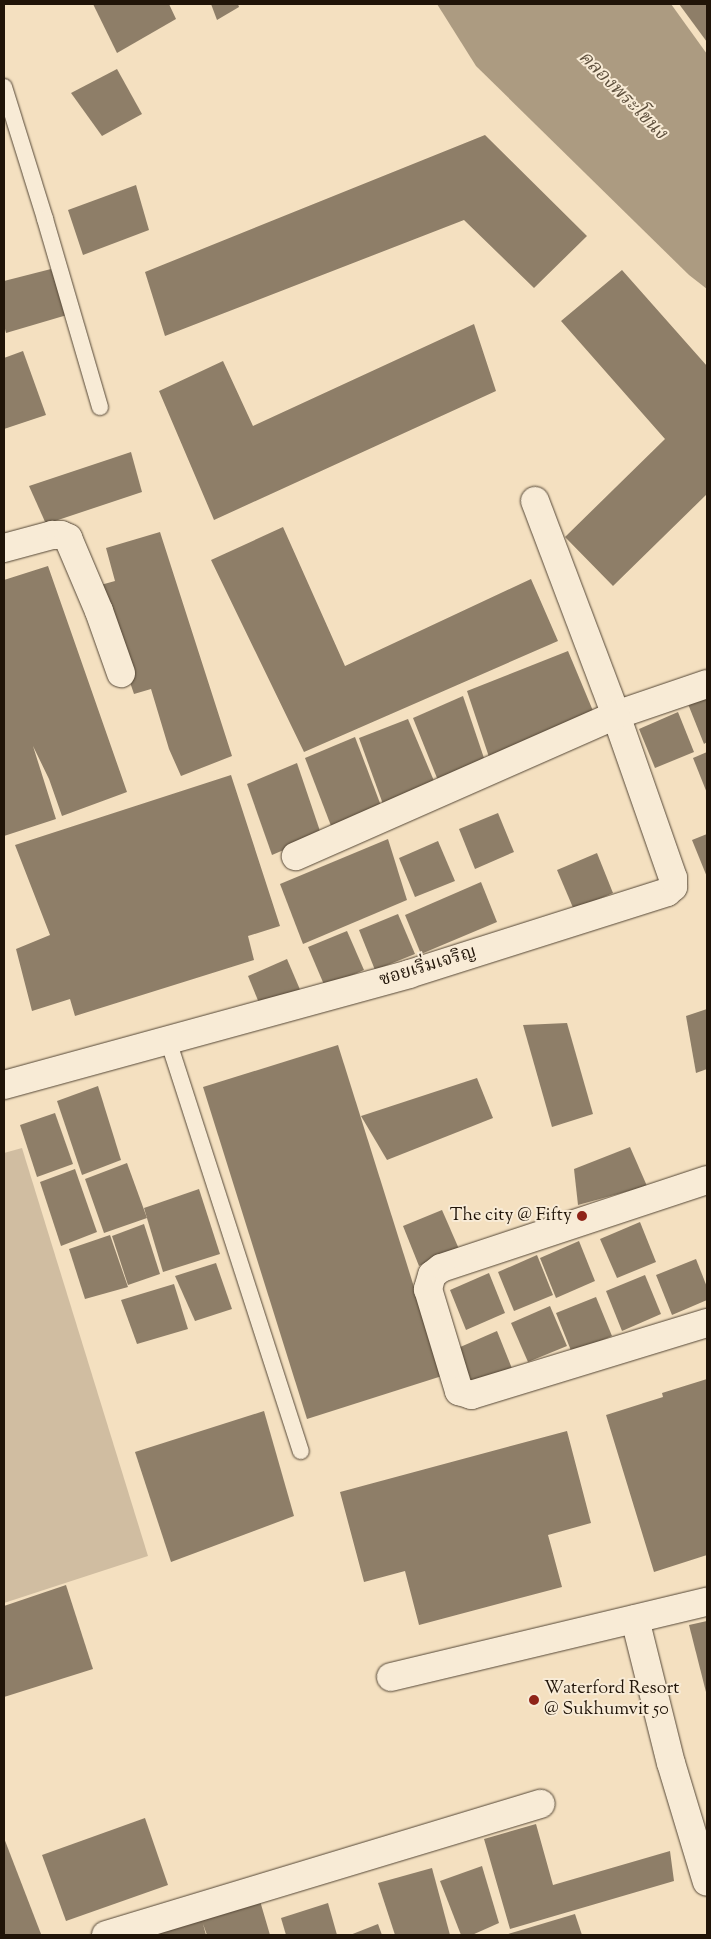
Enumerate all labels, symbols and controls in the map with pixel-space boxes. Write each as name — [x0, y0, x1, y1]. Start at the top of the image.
water label: คลองพระโขนง — [573, 47, 671, 145]
street label: ซอยเริ่มเจริญ — [377, 942, 479, 992]
place label: The city @ Fifty — [450, 1205, 572, 1227]
marker: The city @ Fifty — [576, 1210, 588, 1222]
place label: Waterford Resort @ Sukhumvit 50 — [544, 1679, 679, 1722]
marker: Waterford Resort @ Sukhumvit 50 — [528, 1694, 540, 1706]

